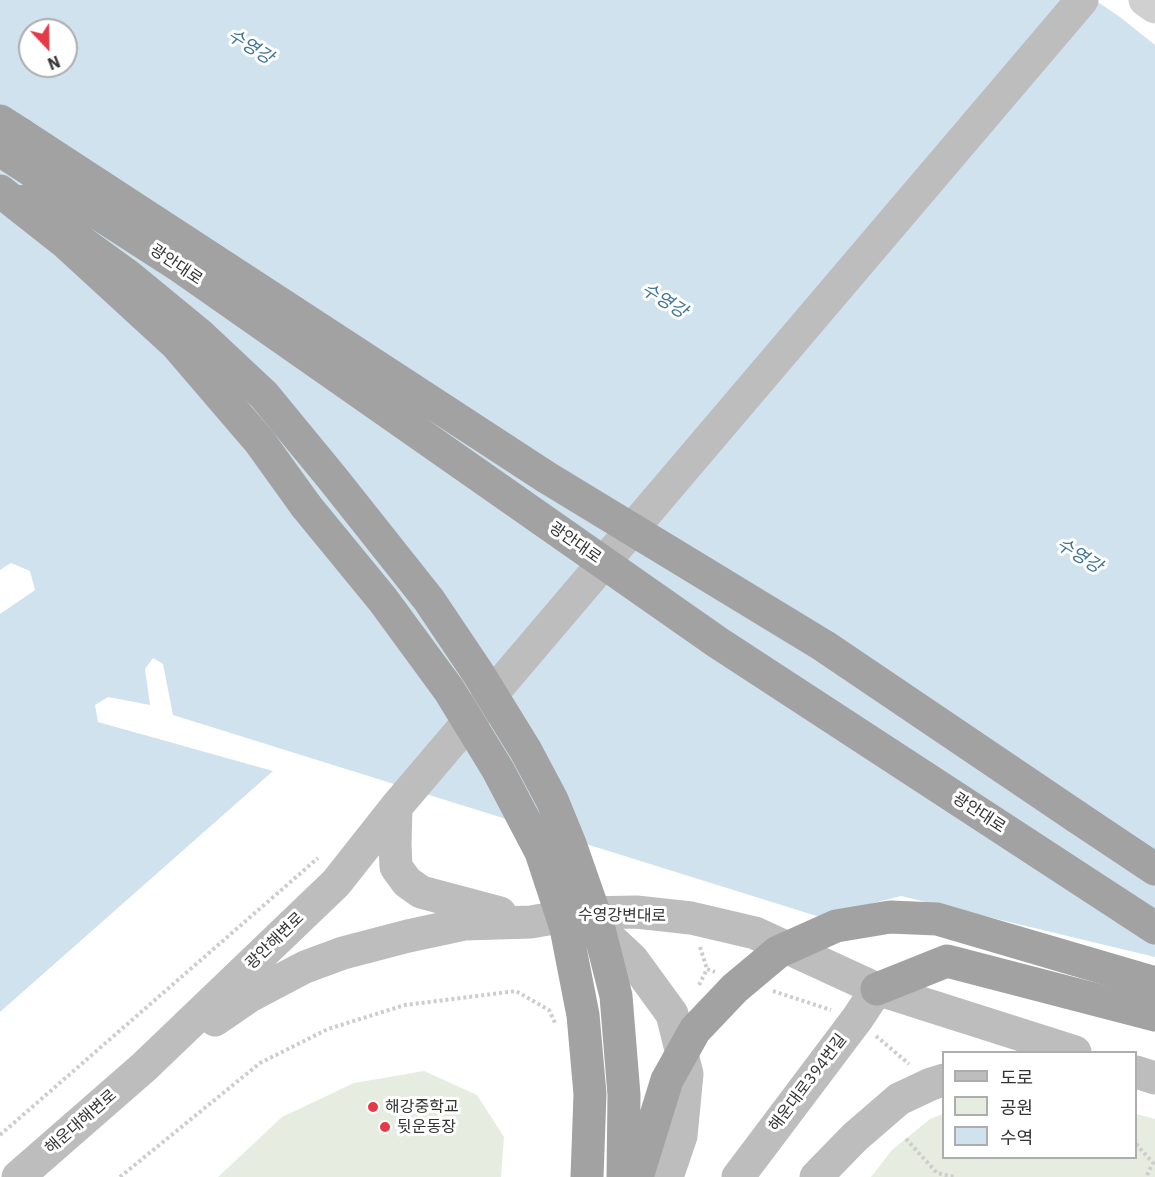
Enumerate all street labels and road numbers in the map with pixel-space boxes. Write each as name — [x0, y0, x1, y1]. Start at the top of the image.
street label: 광안대로 — [146, 241, 206, 289]
street label: 광안대로 — [545, 518, 605, 568]
street label: 광안대로 — [949, 789, 1009, 837]
street label: 수영강변대로 — [578, 906, 666, 926]
street label: 광안해변로 — [242, 909, 308, 973]
street label: 해운대로394번길 — [765, 1030, 851, 1136]
street label: 해운대해변로 — [41, 1086, 121, 1158]

